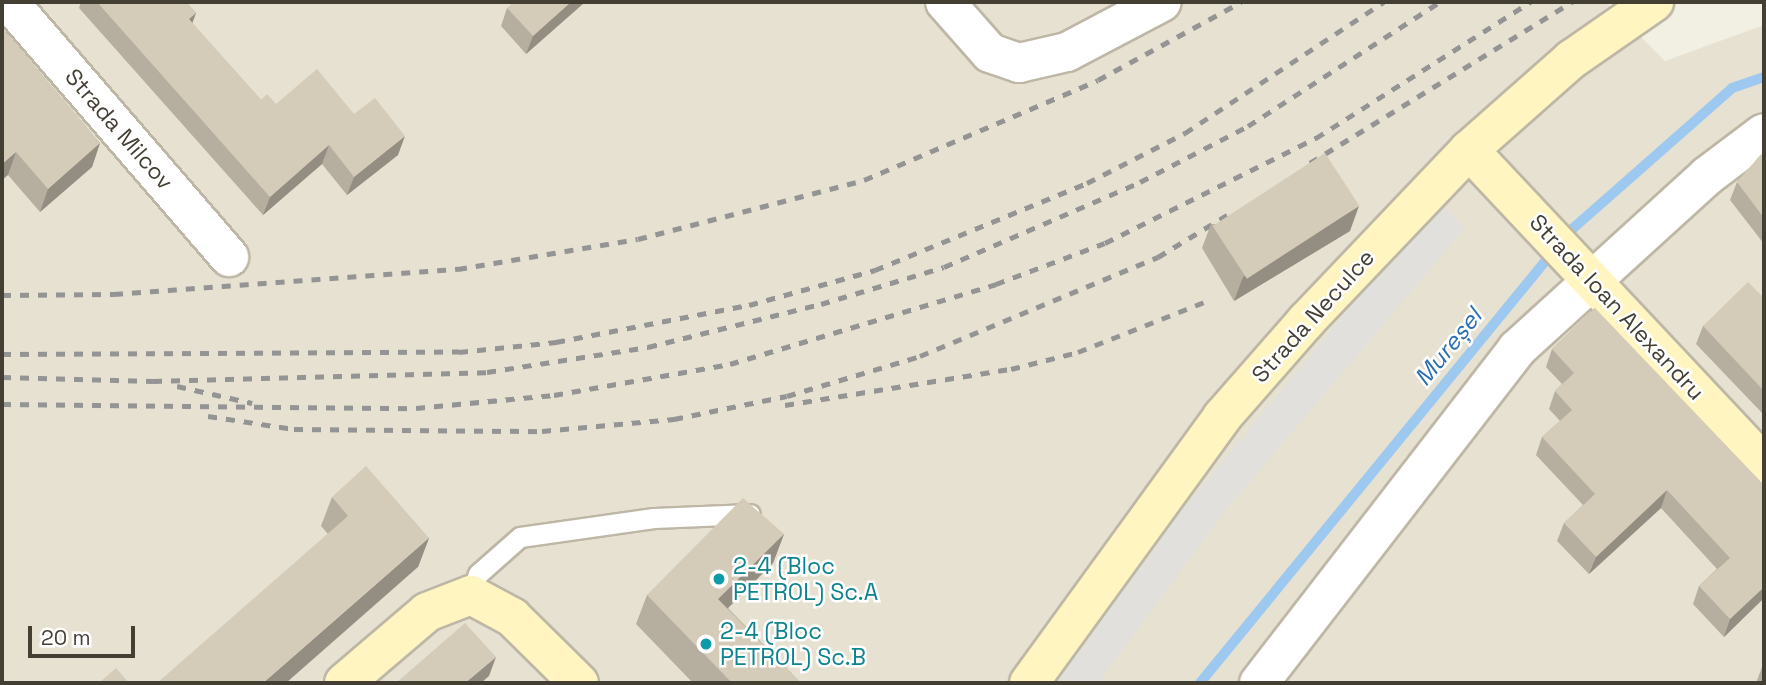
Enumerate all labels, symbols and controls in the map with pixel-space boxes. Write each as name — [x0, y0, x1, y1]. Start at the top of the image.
street label: Strada Milcov — [59, 63, 179, 195]
street label: Strada Ioan Alexandru — [1524, 208, 1710, 406]
street label: Strada Neculce — [1246, 244, 1380, 388]
water label: Mureșel — [1408, 303, 1488, 391]
place label: 2-4 (Bloc PETROL) Sc.A — [733, 552, 878, 606]
marker: 2-4 (Bloc PETROL) Sc.A — [711, 571, 727, 587]
scale bar — [32, 612, 138, 656]
place label: 2-4 (Bloc PETROL) Sc.B — [720, 617, 866, 671]
text: 20 m — [41, 624, 91, 651]
marker: 2-4 (Bloc PETROL) Sc.B — [698, 636, 714, 652]

